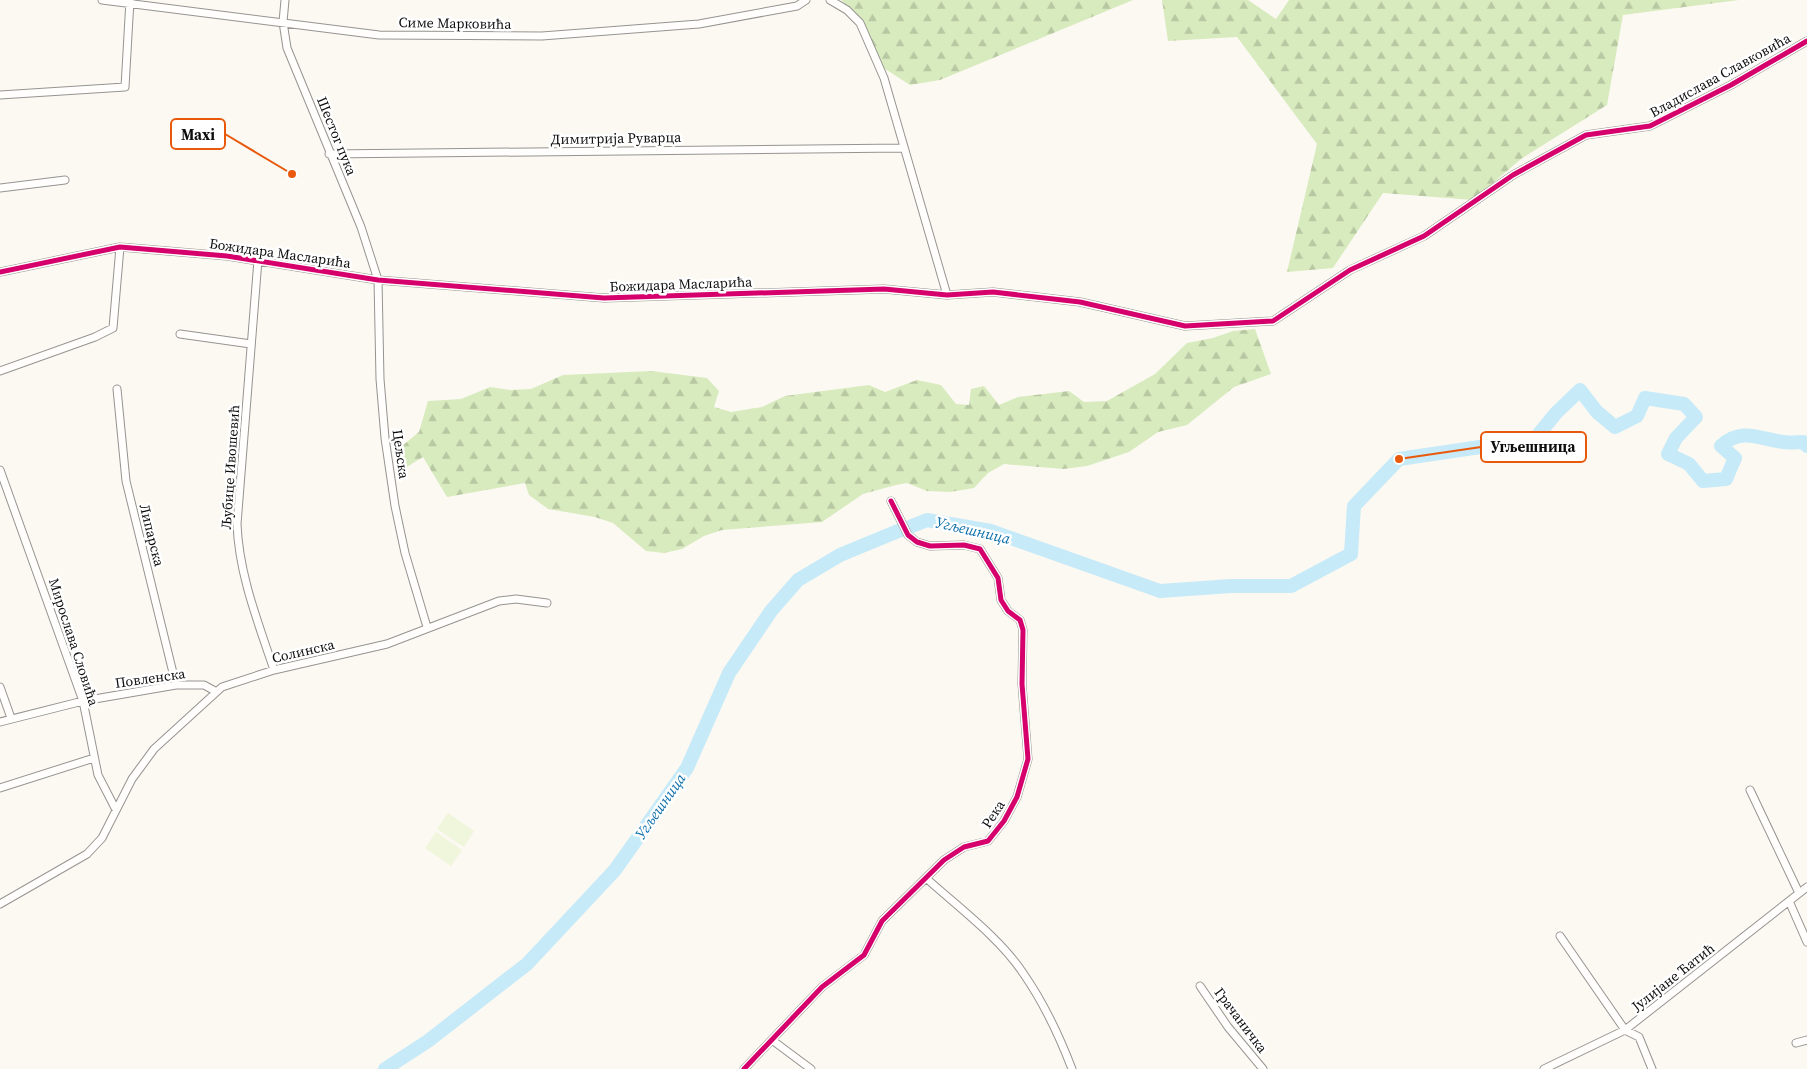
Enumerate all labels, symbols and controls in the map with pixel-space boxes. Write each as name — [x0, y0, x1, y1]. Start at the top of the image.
street label: Симе Марковића — [398, 12, 512, 34]
street label: Владислава Славковића — [1646, 27, 1795, 122]
street label: Шестог пука — [312, 94, 362, 179]
callout: Maxi — [171, 119, 225, 149]
text: Maxi — [181, 124, 215, 145]
street label: Димитрија Руварца — [551, 127, 682, 149]
street label: Божидара Масларића — [208, 233, 353, 273]
street label: Божидара Масларића — [609, 271, 754, 296]
street label: Љубице Ивошевић — [216, 404, 244, 530]
street label: Цељска — [388, 428, 414, 481]
callout: Угљешница — [1481, 432, 1586, 462]
text: Угљешница — [1491, 436, 1577, 457]
street label: Липарска — [135, 502, 170, 569]
water label: Угљешница — [934, 511, 1013, 549]
street label: Мирослава Словића — [44, 576, 104, 709]
street label: Солинска — [270, 634, 337, 668]
street label: Повленска — [114, 663, 187, 693]
water label: Угљешница — [630, 769, 691, 843]
street label: Река — [977, 795, 1010, 832]
street label: Јулијане Ћатић — [1627, 938, 1719, 1016]
street label: Грачаничка — [1210, 983, 1273, 1058]

